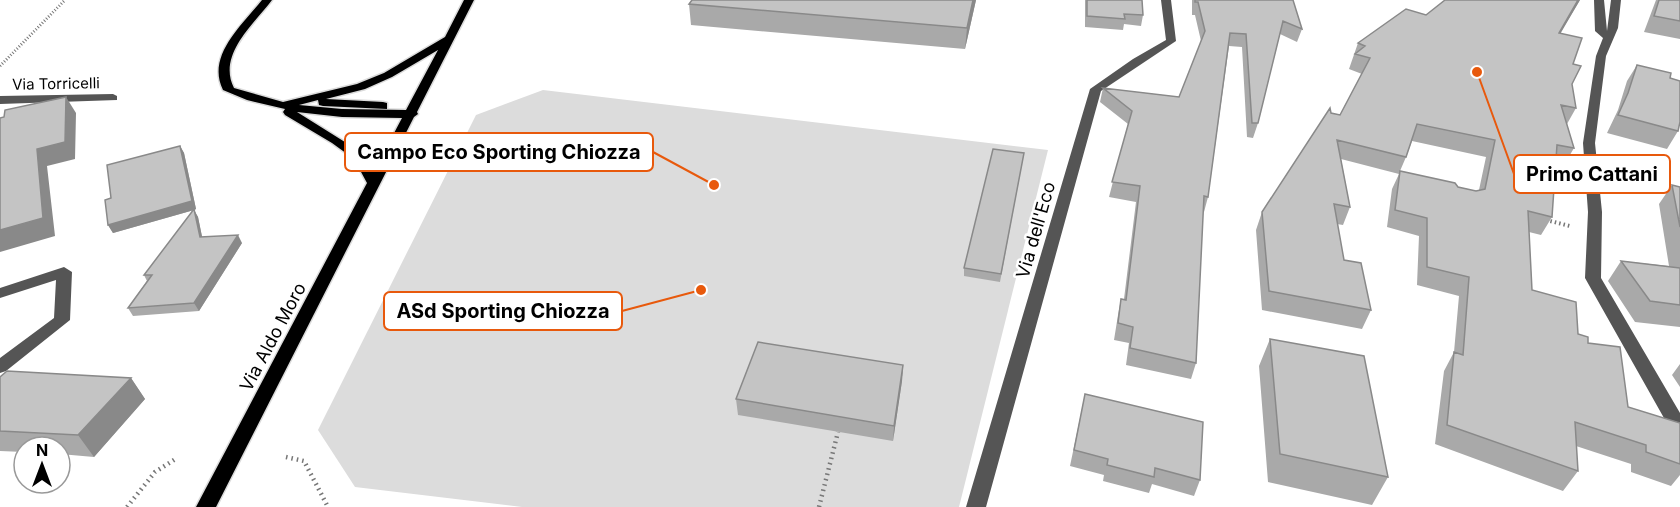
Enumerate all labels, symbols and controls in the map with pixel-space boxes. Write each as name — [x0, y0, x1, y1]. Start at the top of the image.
street label: Via Torricelli — [12, 73, 100, 94]
callout: Campo Eco Sporting Chiozza — [345, 133, 653, 171]
text: Campo Eco Sporting Chiozza — [357, 140, 641, 164]
callout: Primo Cattani — [1514, 155, 1670, 193]
text: Primo Cattani — [1526, 162, 1658, 186]
street label: Via dell'Eco — [1012, 179, 1059, 281]
street label: Via Aldo Moro — [235, 279, 310, 395]
callout: ASd Sporting Chiozza — [384, 292, 622, 330]
text: ASd Sporting Chiozza — [396, 299, 610, 323]
north arrow — [12, 435, 72, 495]
text: N — [36, 440, 48, 460]

